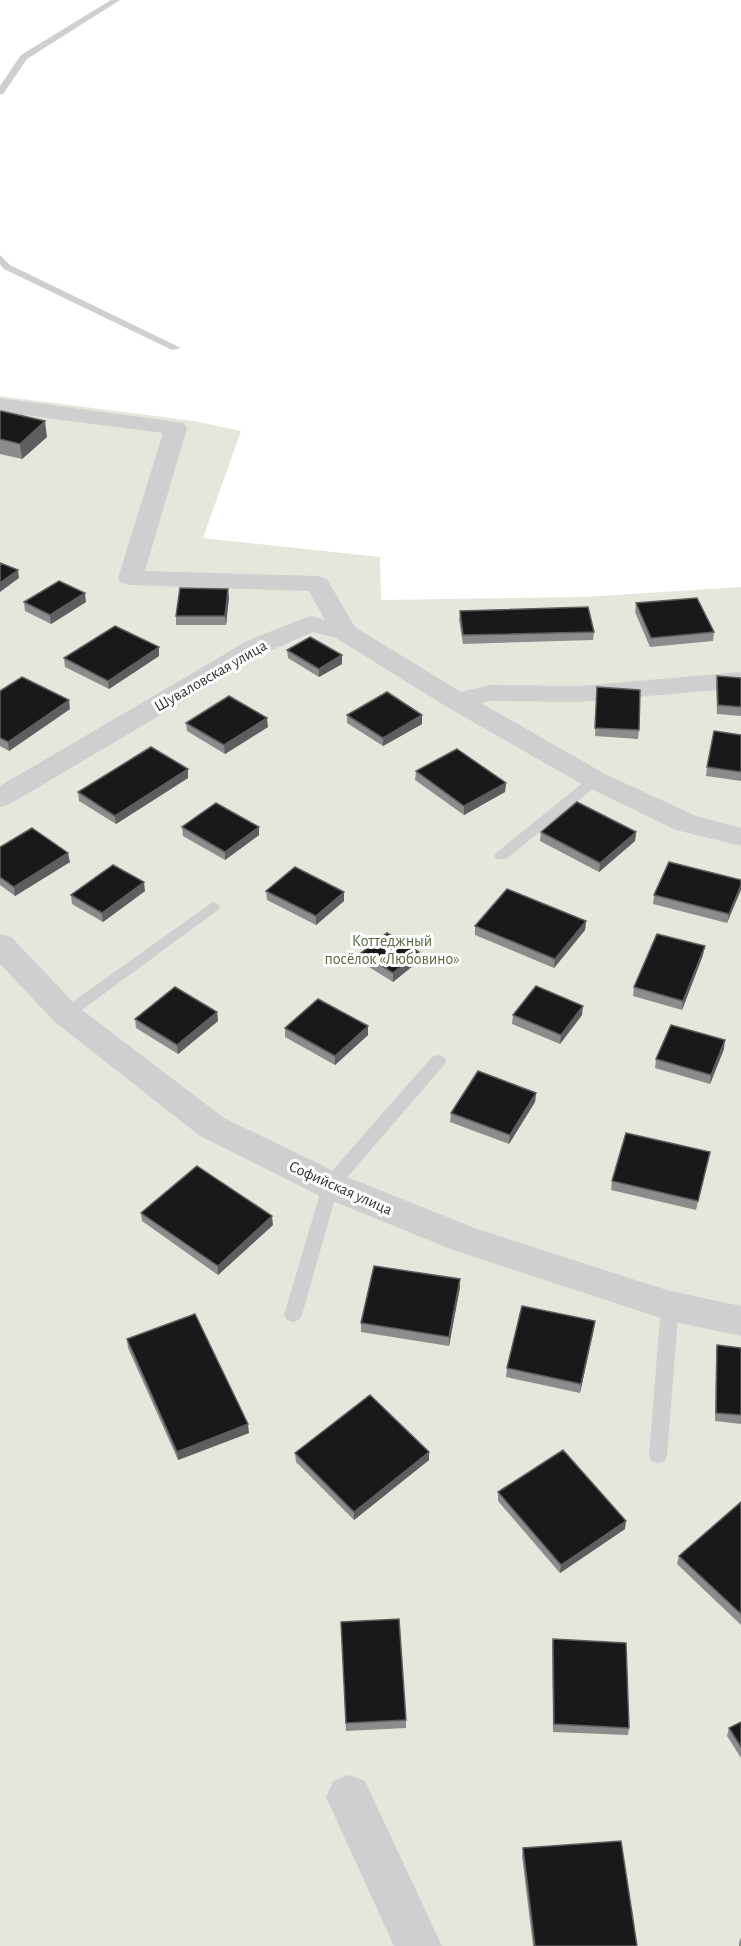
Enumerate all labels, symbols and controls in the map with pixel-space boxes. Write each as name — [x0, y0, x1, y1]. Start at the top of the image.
street label: Шуваловская улица — [151, 637, 270, 715]
park label: Коттеджный посёлок «Любовино» — [324, 933, 460, 967]
street label: Софийская улица — [286, 1158, 395, 1219]

